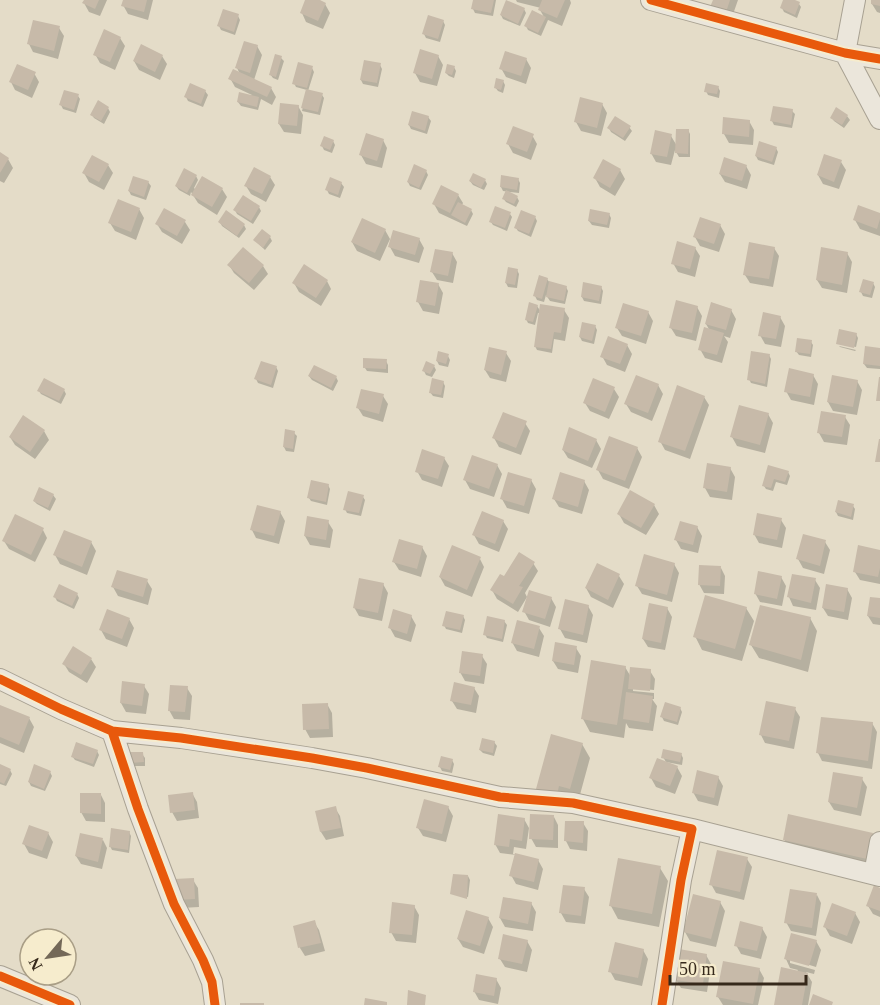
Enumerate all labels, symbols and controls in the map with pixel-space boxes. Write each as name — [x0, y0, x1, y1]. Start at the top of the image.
north arrow — [18, 927, 78, 987]
scale bar — [670, 948, 806, 986]
text: N — [25, 954, 46, 973]
text: 50 m — [679, 959, 716, 979]

